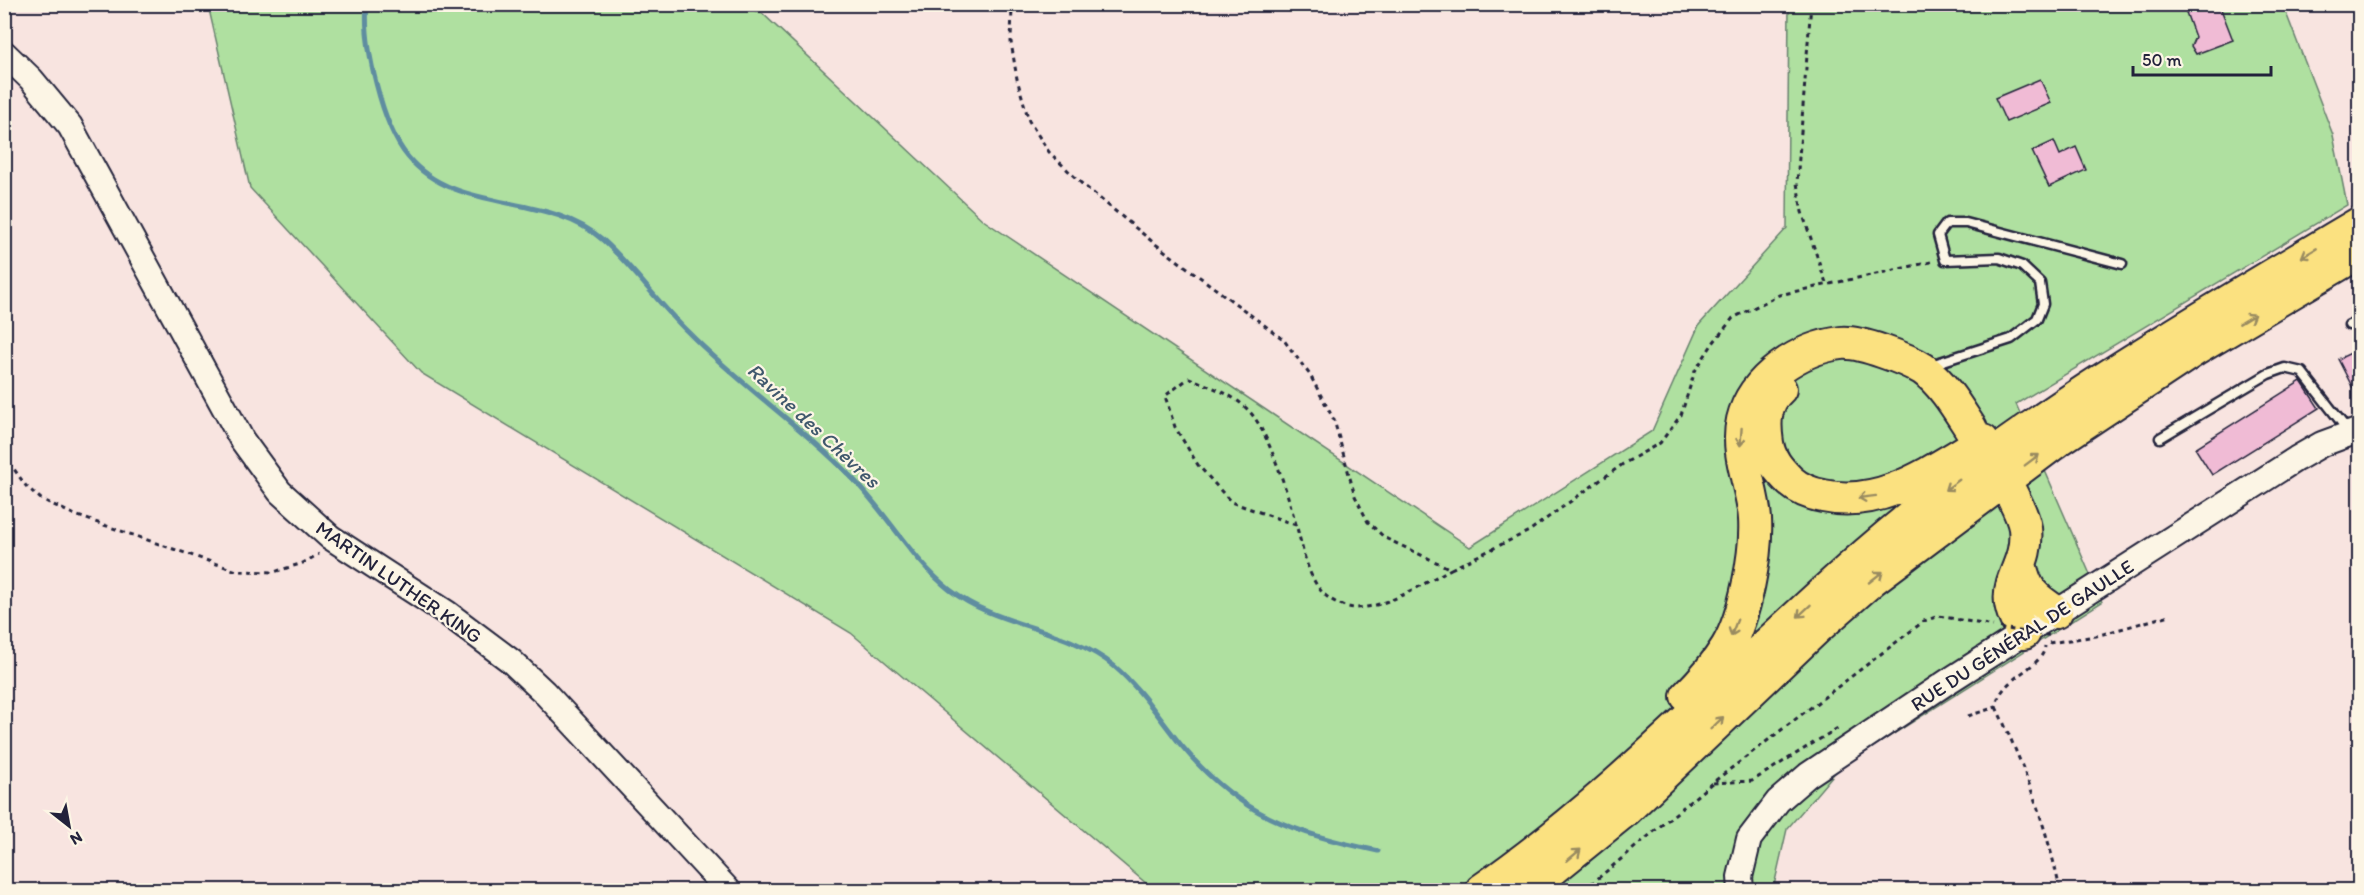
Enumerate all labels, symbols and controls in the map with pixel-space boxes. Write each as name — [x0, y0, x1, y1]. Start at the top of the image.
scale bar — [2133, 39, 2271, 77]
text: 50 m — [2142, 49, 2182, 71]
one-way arrow — [2301, 247, 2318, 259]
one-way arrow — [2238, 313, 2255, 325]
water label: Ravine des Chèvres — [743, 357, 887, 494]
one-way arrow — [1735, 427, 1746, 447]
one-way arrow — [2024, 454, 2040, 466]
one-way arrow — [1945, 479, 1961, 491]
one-way arrow — [1858, 492, 1878, 503]
street label: MARTIN LUTHER KING — [311, 516, 487, 648]
street label: RUE DU GÉNÉRAL DE GAULLE — [1906, 554, 2138, 716]
one-way arrow — [1868, 571, 1884, 583]
one-way arrow — [1797, 604, 1812, 618]
one-way arrow — [1728, 618, 1739, 637]
one-way arrow — [1710, 716, 1725, 730]
north arrow — [39, 796, 99, 856]
text: N — [67, 828, 86, 849]
one-way arrow — [1566, 848, 1582, 861]

